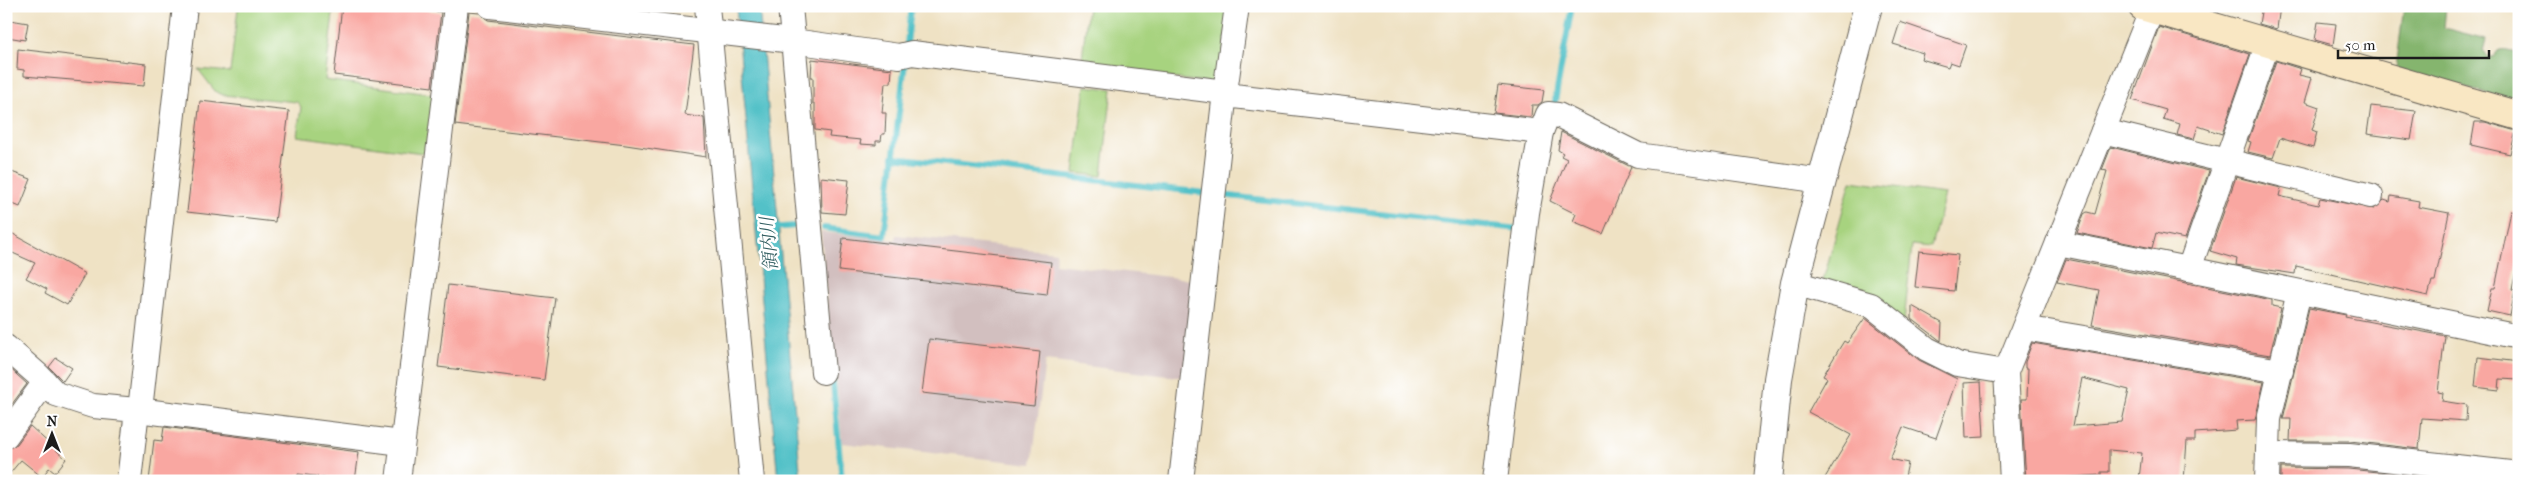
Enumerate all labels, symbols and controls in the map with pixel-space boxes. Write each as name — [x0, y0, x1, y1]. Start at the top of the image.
scale bar — [2338, 28, 2489, 60]
text: 50 m — [2345, 36, 2376, 54]
water label: 領内川 — [757, 214, 782, 272]
north arrow — [28, 410, 78, 460]
text: N — [47, 413, 58, 430]

